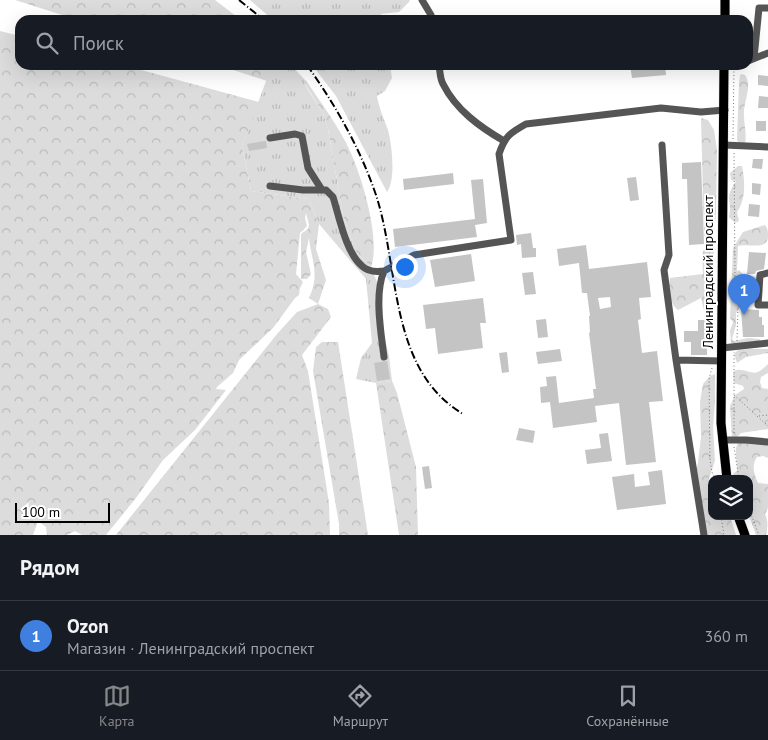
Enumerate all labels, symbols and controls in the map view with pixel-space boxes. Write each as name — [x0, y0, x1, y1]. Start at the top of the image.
search box — [15, 15, 753, 70]
icon: search — [33, 29, 61, 57]
text: Поиск — [73, 31, 124, 55]
street label: Ленинградский проспект — [699, 195, 717, 350]
your location — [392, 254, 418, 280]
pin: 1 — [728, 274, 760, 315]
map controls — [708, 475, 753, 520]
button: layers — [708, 475, 753, 520]
scale bar — [15, 500, 110, 523]
text: 100 m — [22, 503, 60, 521]
text: Рядом — [20, 554, 79, 581]
text: Ozon — [67, 614, 109, 638]
text: 1 — [31, 626, 41, 646]
text: 360 m — [705, 626, 748, 646]
text: Магазин · Ленинградский проспект — [67, 638, 314, 658]
tab: Карта — [99, 682, 134, 730]
tab: Маршрут — [333, 682, 388, 730]
tab: Сохранённые — [586, 682, 669, 730]

